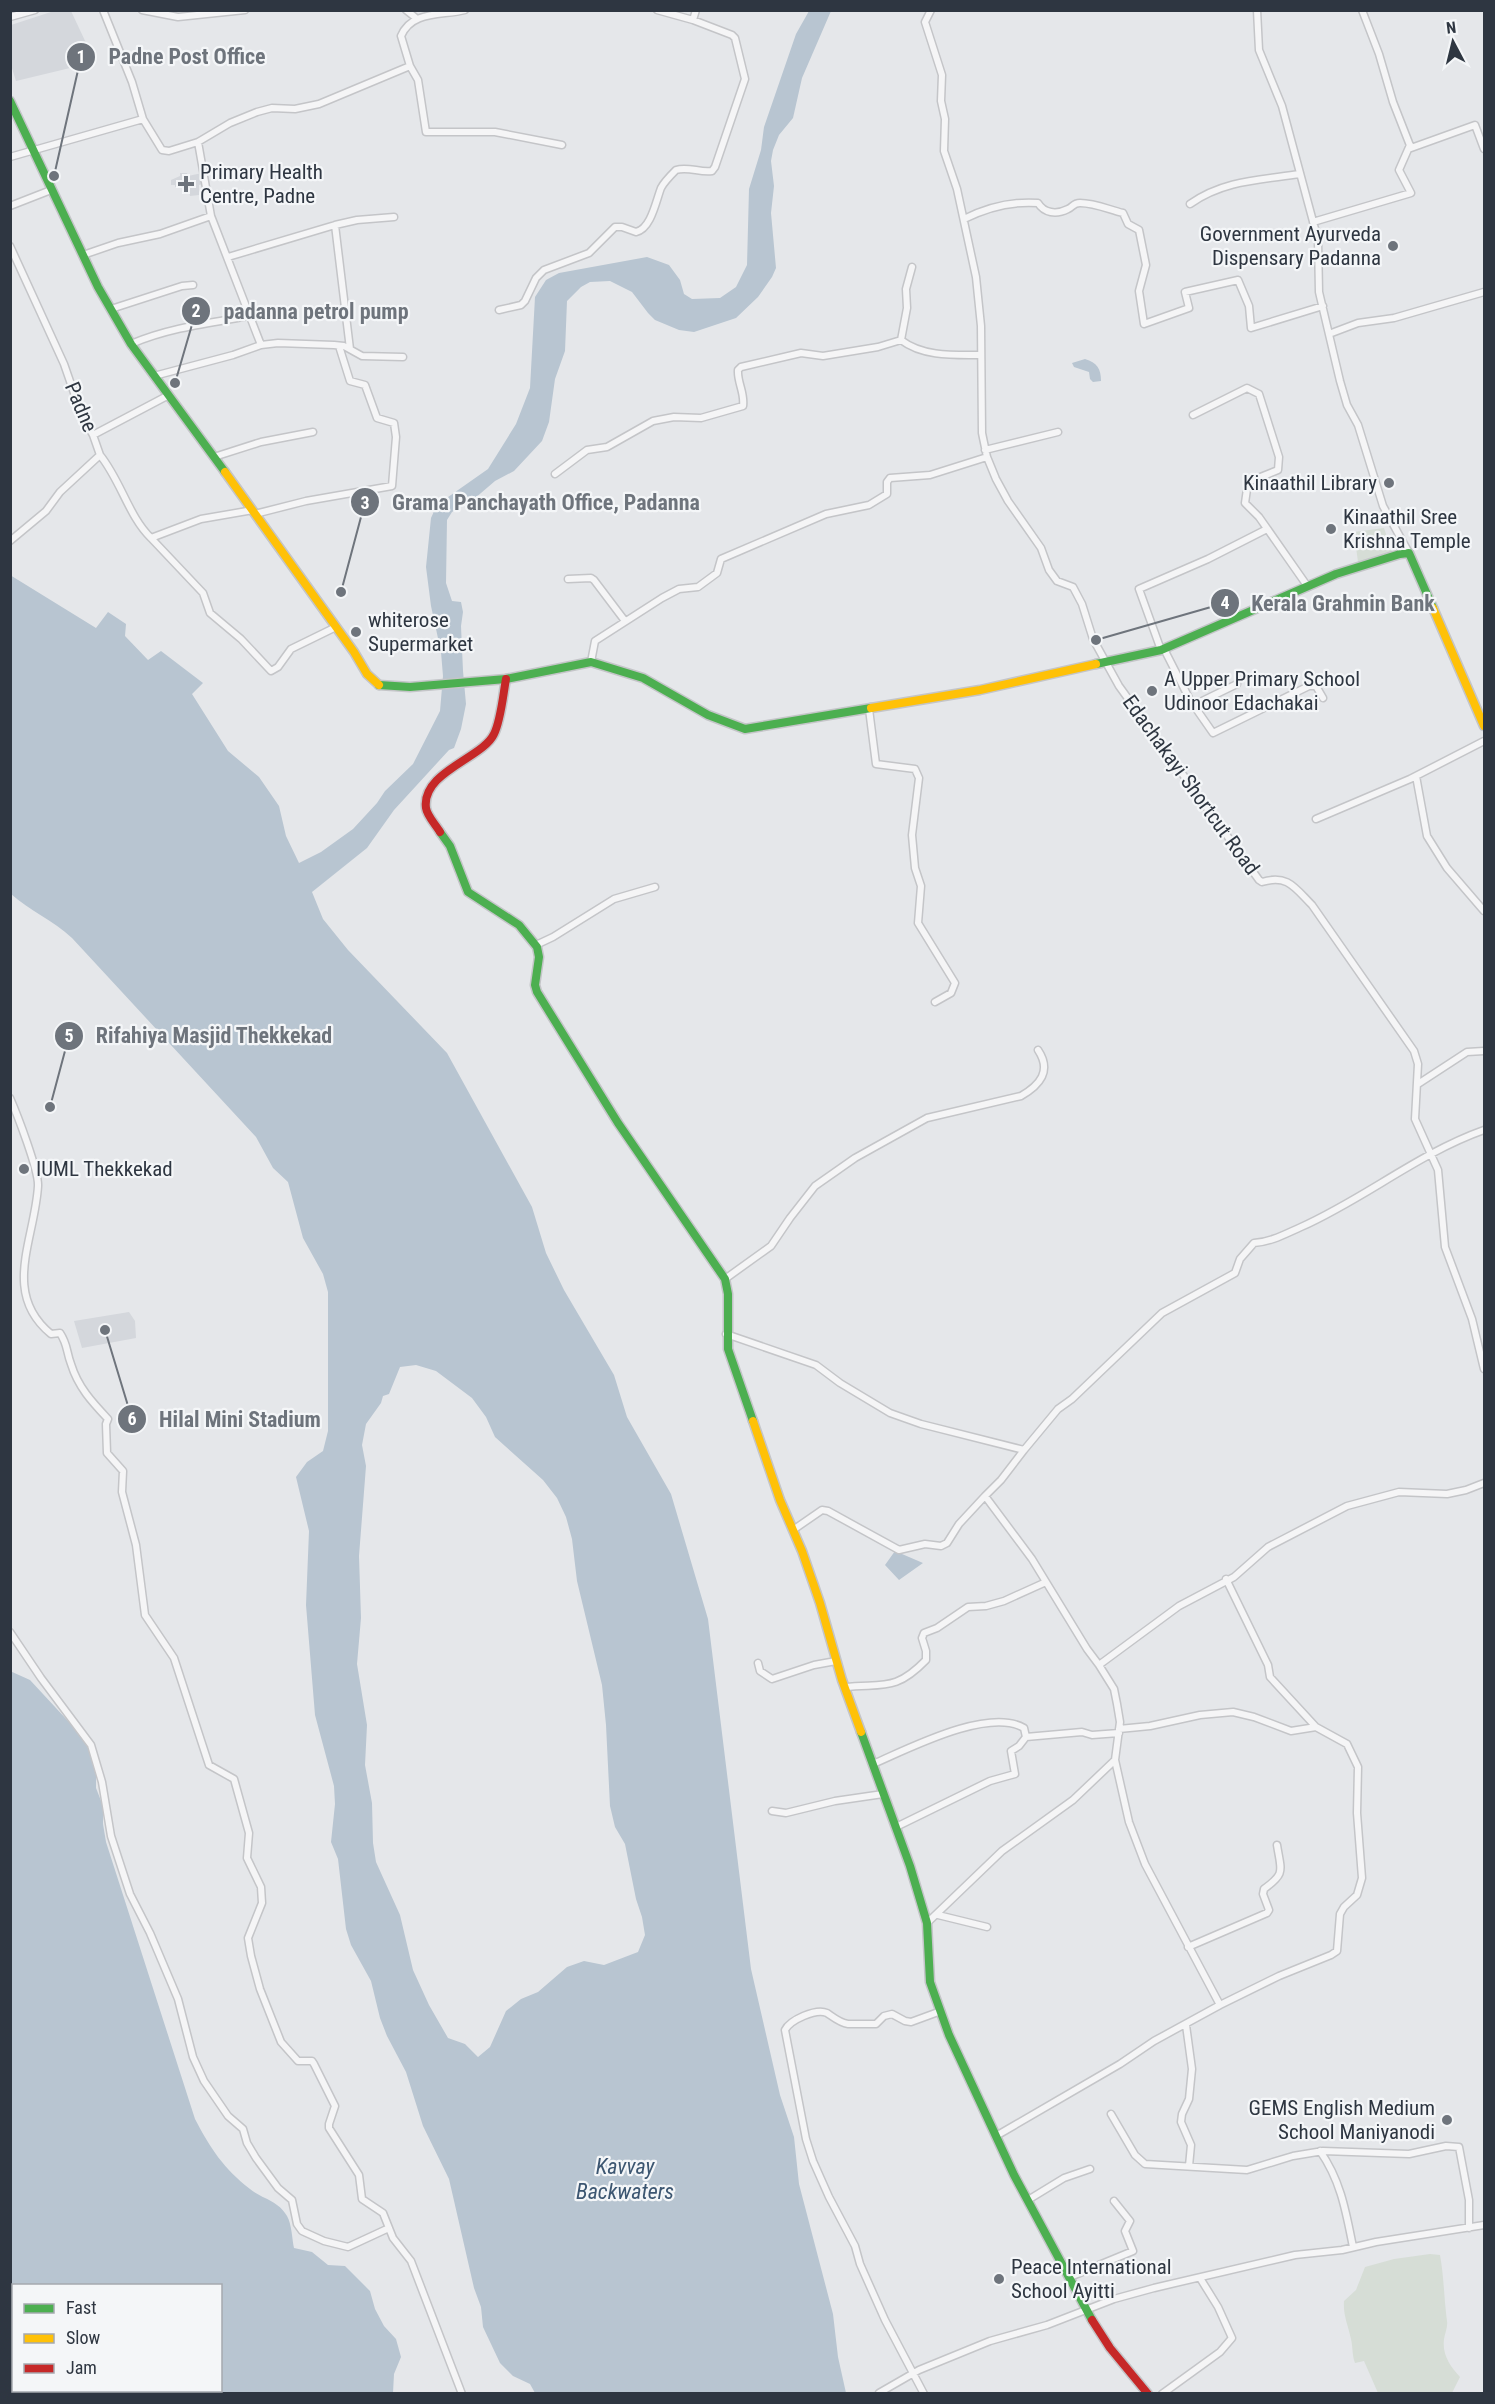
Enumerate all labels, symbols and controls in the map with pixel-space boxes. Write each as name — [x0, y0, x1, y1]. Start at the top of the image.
north arrow — [1423, 12, 1483, 72]
text: N — [1445, 18, 1457, 38]
callout: Padne Post Office — [66, 37, 277, 77]
text: Padne Post Office — [108, 44, 266, 69]
text: 1 — [76, 46, 86, 67]
place label: Primary Health Centre, Padne — [200, 160, 323, 208]
marker: Primary Health Centre, Padne — [177, 175, 195, 193]
place label: Government Ayurveda Dispensary Padanna — [1200, 222, 1381, 270]
marker: Government Ayurveda Dispensary Padanna — [1386, 239, 1400, 253]
callout: padanna petrol pump — [181, 291, 420, 331]
text: padanna petrol pump — [223, 299, 409, 324]
text: 2 — [191, 300, 201, 321]
street label: Padne — [60, 378, 102, 436]
place label: Kinaathil Library — [1243, 471, 1377, 495]
marker: Kinaathil Library — [1382, 476, 1396, 490]
callout: Grama Panchayath Office, Padanna — [350, 482, 712, 522]
text: Grama Panchayath Office, Padanna — [392, 490, 700, 515]
text: 3 — [360, 492, 370, 513]
place label: Kinaathil Sree Krishna Temple — [1343, 505, 1471, 553]
marker: Kinaathil Sree Krishna Temple — [1324, 522, 1338, 536]
callout: Kerala Grahmin Bank — [1210, 583, 1447, 623]
text: Kerala Grahmin Bank — [1251, 591, 1435, 616]
text: 4 — [1220, 592, 1230, 613]
place label: whiterose Supermarket — [368, 608, 473, 656]
marker: whiterose Supermarket — [349, 625, 363, 639]
place label: A Upper Primary School Udinoor Edachakai — [1164, 667, 1360, 715]
marker: A Upper Primary School Udinoor Edachakai — [1145, 684, 1159, 698]
street label: Edachakayi Shortcut Road — [1118, 691, 1264, 879]
callout: Rifahiya Masjid Thekkekad — [54, 1016, 345, 1056]
text: Rifahiya Masjid Thekkekad — [96, 1023, 332, 1048]
text: 5 — [64, 1025, 74, 1046]
place label: IUML Thekkekad — [36, 1157, 173, 1181]
marker: IUML Thekkekad — [17, 1162, 31, 1176]
callout: Hilal Mini Stadium — [117, 1399, 333, 1439]
text: Hilal Mini Stadium — [159, 1407, 321, 1432]
text: 6 — [127, 1408, 137, 1429]
place label: GEMS English Medium School Maniyanodi — [1249, 2096, 1435, 2144]
marker: GEMS English Medium School Maniyanodi — [1440, 2113, 1454, 2127]
water label: Kavvay Backwaters — [576, 2154, 674, 2204]
place label: Peace International School Ayitti — [1011, 2255, 1172, 2303]
marker: Peace International School Ayitti — [992, 2272, 1006, 2286]
legend — [12, 2284, 222, 2392]
text: Fast — [66, 2297, 97, 2318]
text: Slow — [66, 2327, 101, 2348]
text: Jam — [66, 2357, 97, 2378]

